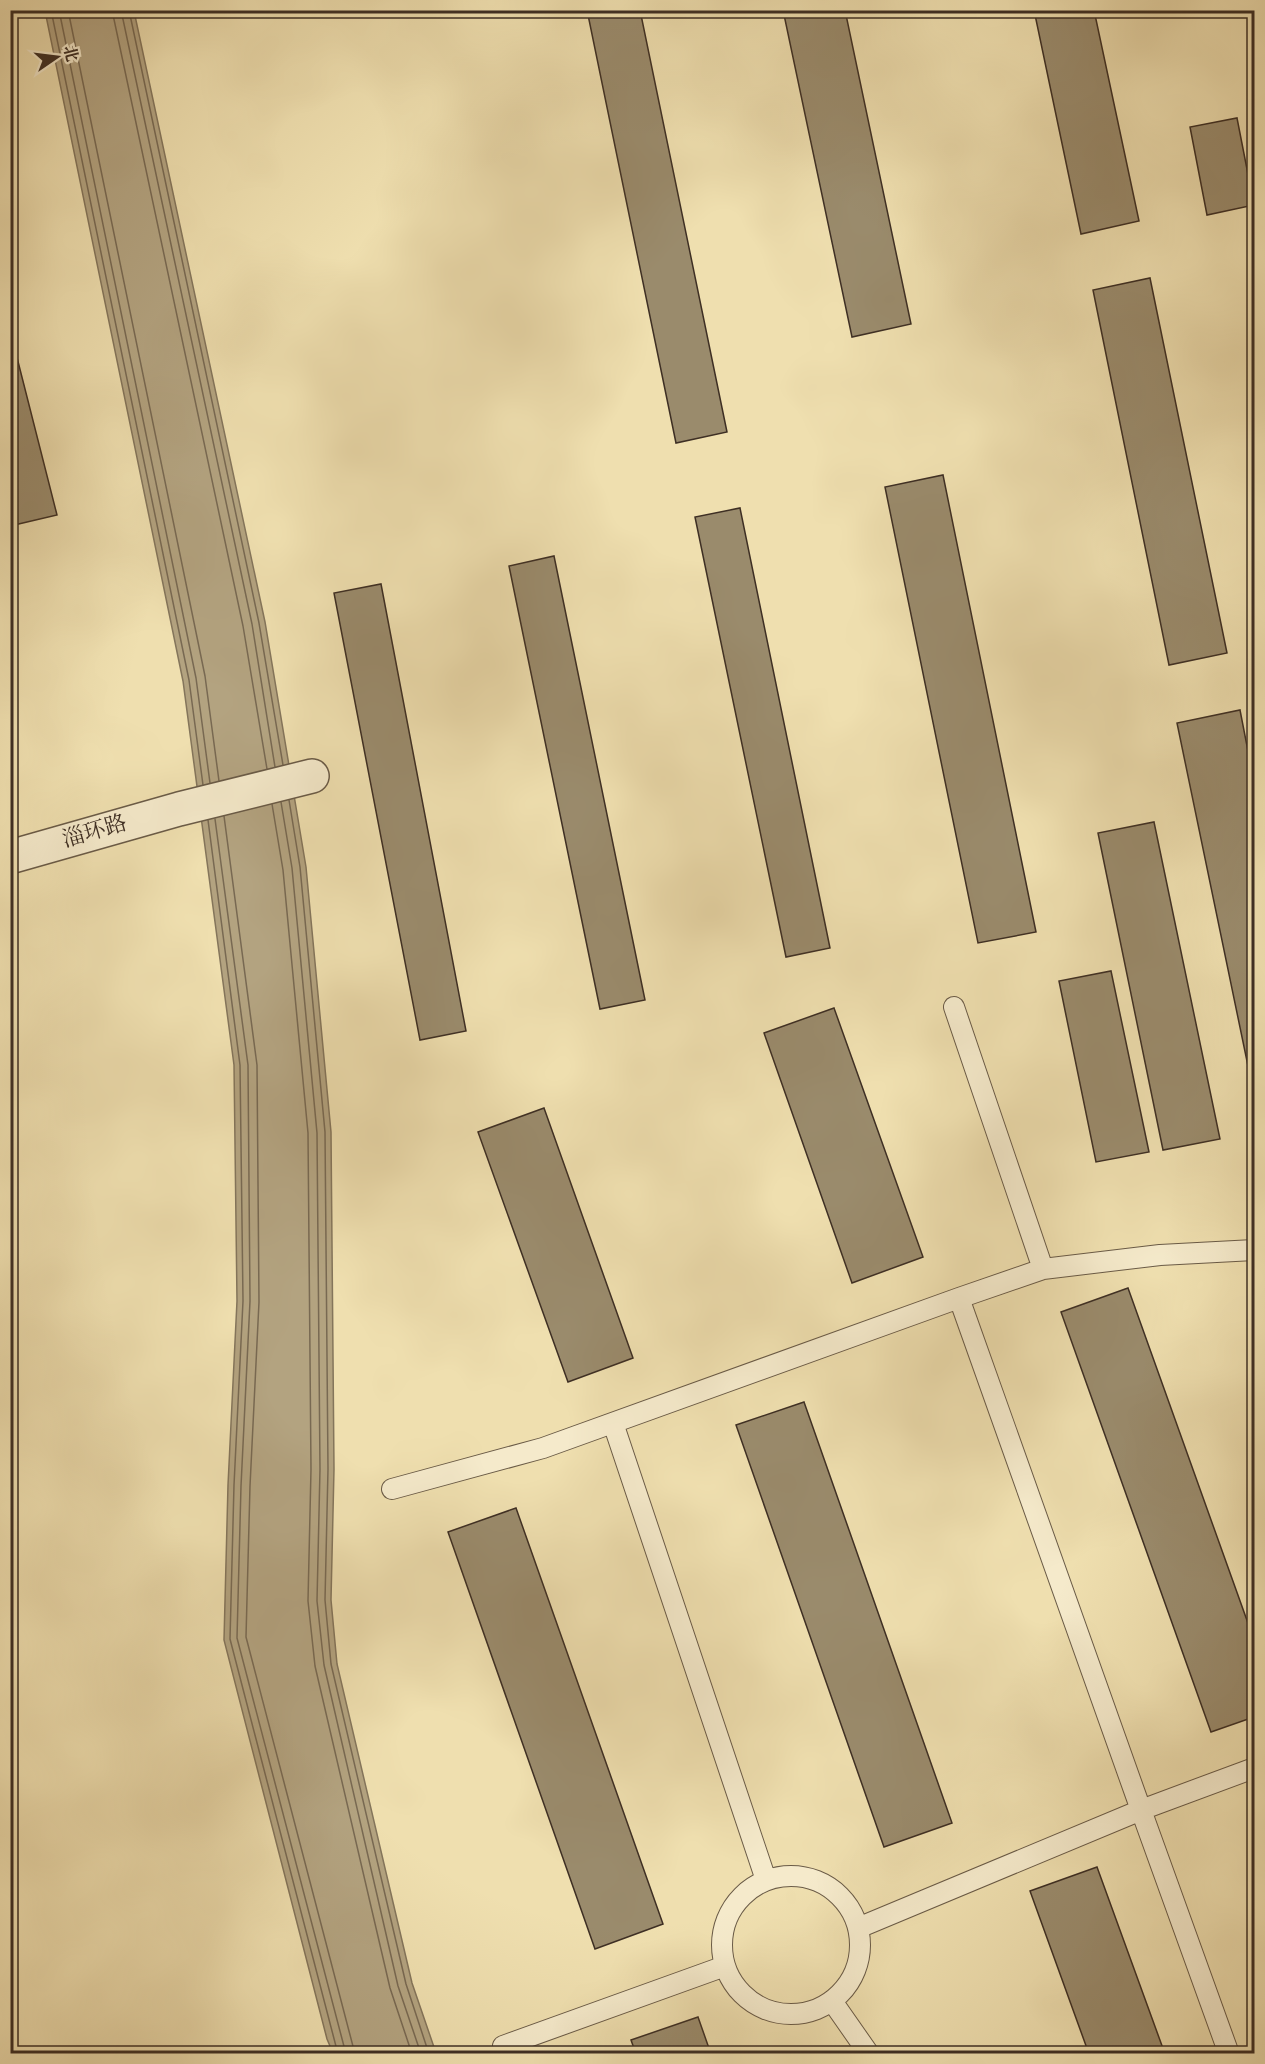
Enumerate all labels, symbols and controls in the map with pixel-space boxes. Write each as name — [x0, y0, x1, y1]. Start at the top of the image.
north arrow — [27, 27, 87, 87]
text: 北 — [56, 43, 82, 65]
street label: 淄环路 — [59, 809, 131, 857]

